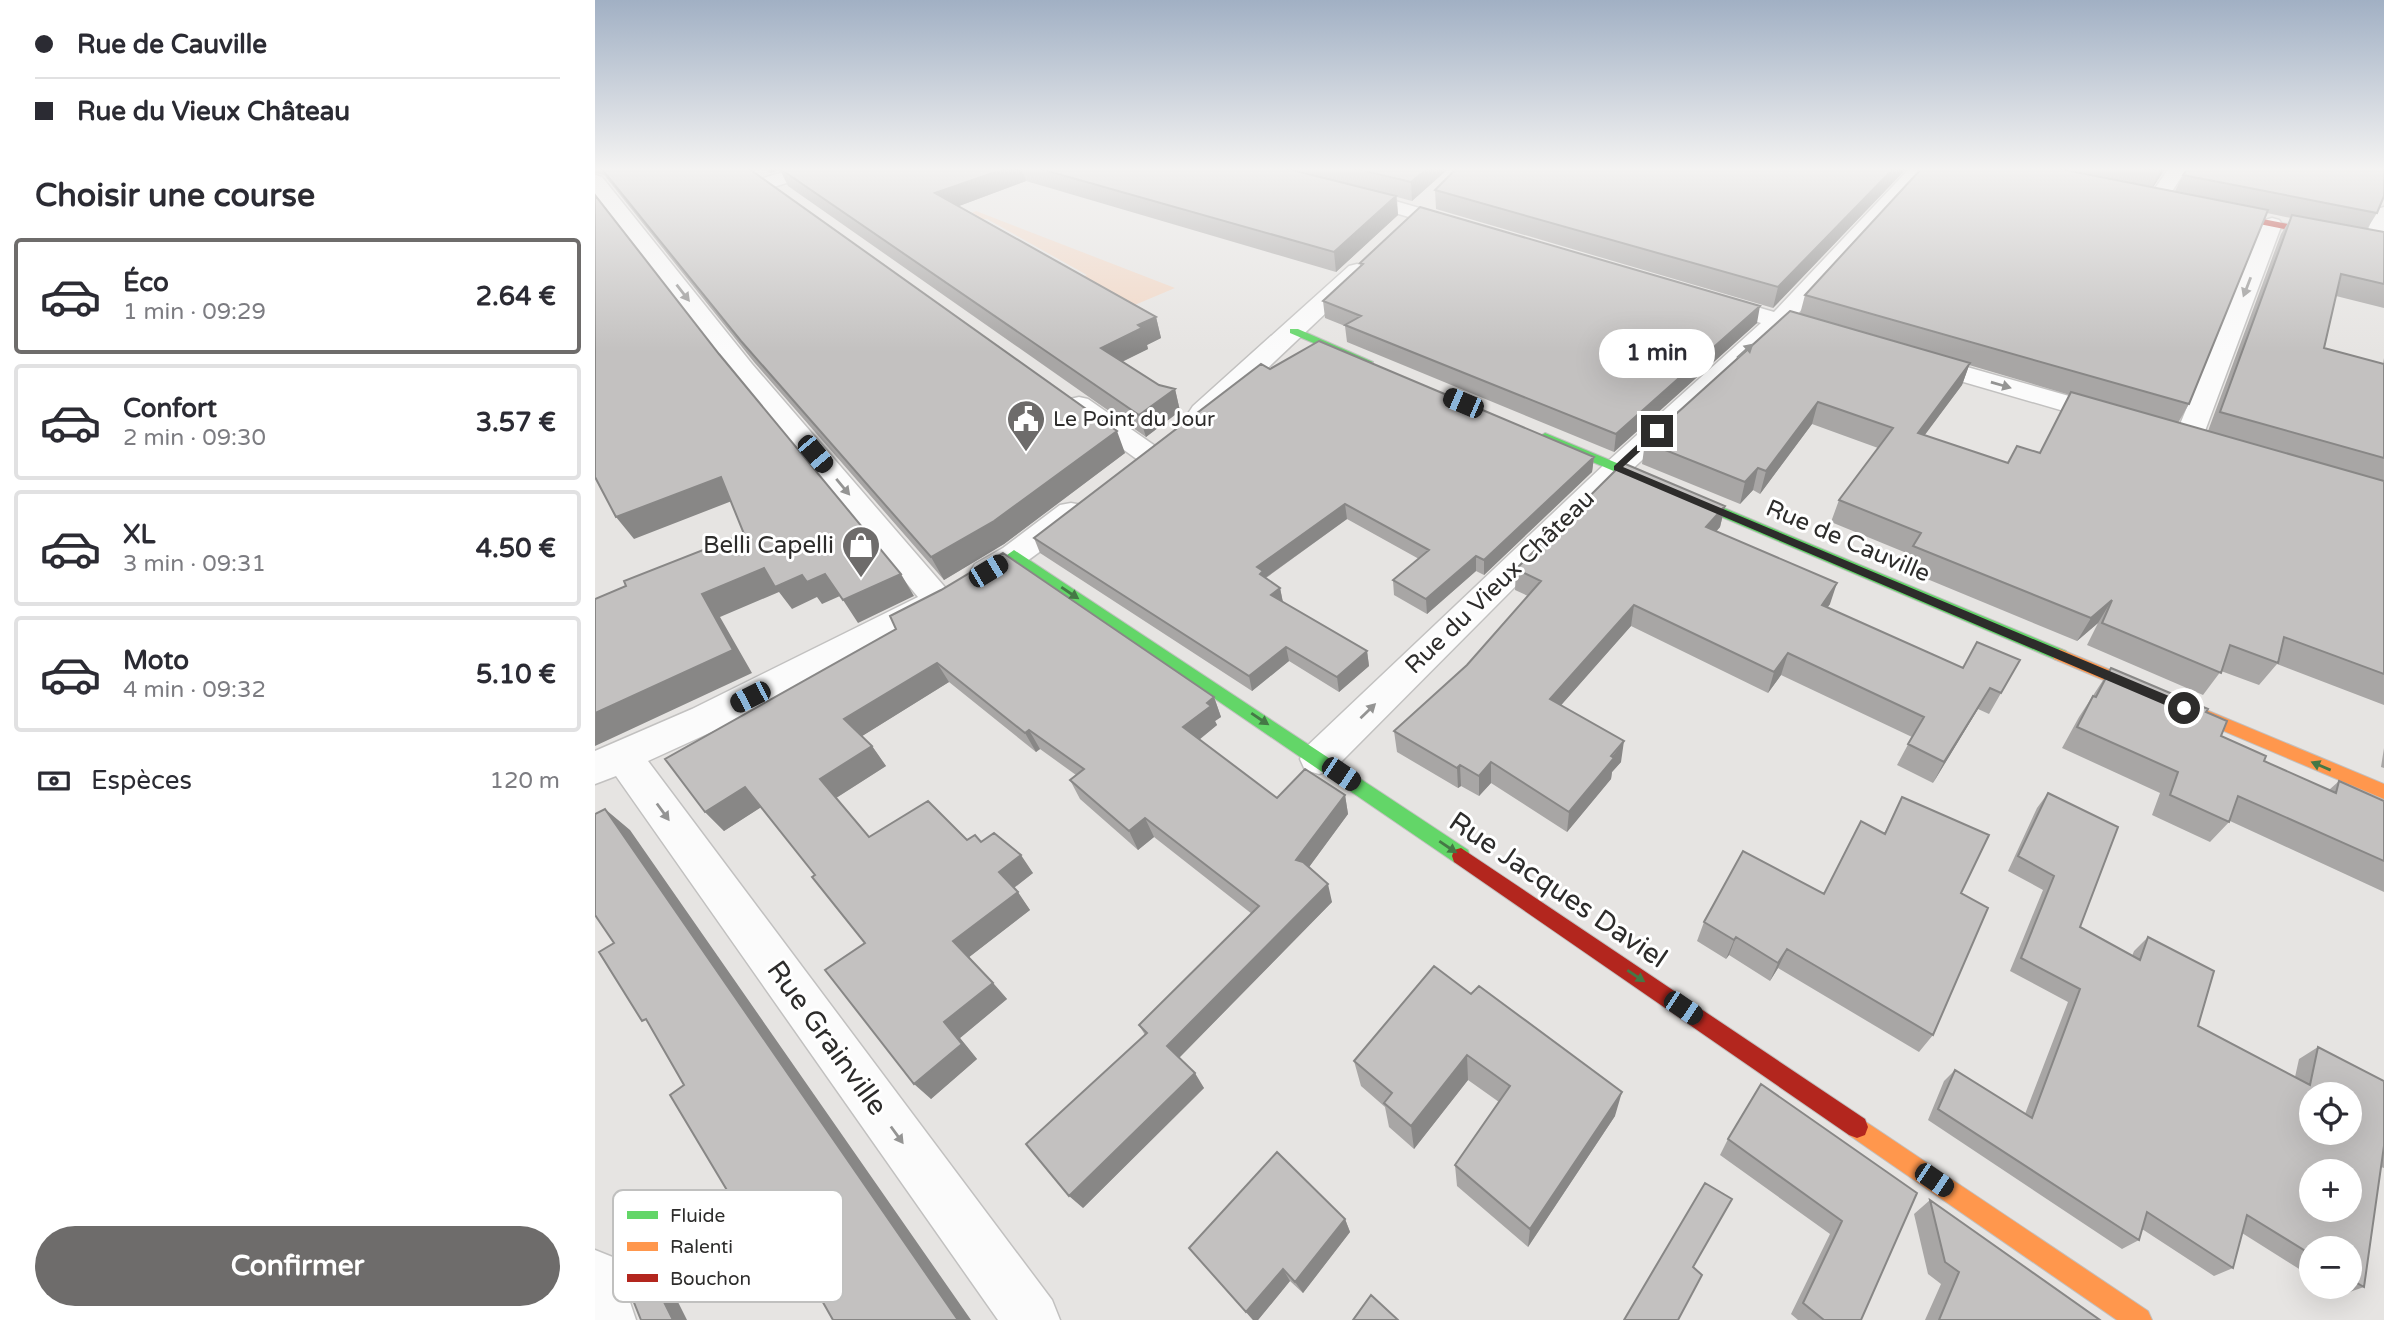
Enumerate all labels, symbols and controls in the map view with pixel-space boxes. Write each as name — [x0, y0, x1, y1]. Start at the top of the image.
text: Rue de Cauville — [77, 29, 267, 60]
text: Rue du Vieux Château — [77, 96, 350, 127]
text: Choisir une course — [35, 177, 315, 215]
icon: car — [39, 265, 102, 328]
text: Éco — [123, 267, 169, 298]
one-way arrow — [2241, 277, 2252, 298]
text: 2.64 € — [476, 281, 556, 312]
one-way arrow — [675, 283, 690, 301]
text: 1 min · 09:29 — [123, 298, 266, 326]
callout: 1 min — [1599, 330, 1715, 378]
text: 1 min — [1626, 339, 1688, 367]
one-way arrow — [1736, 343, 1754, 359]
one-way arrow — [1991, 381, 2012, 391]
car — [1440, 385, 1487, 421]
icon: car — [39, 391, 102, 454]
text: Confort — [123, 393, 217, 424]
public building icon: Le Point du Jour — [1005, 398, 1047, 453]
text: 3.57 € — [476, 407, 556, 438]
place label: Le Point du Jour — [1053, 407, 1215, 432]
route end — [1641, 415, 1673, 447]
text: 2 min · 09:30 — [123, 424, 266, 452]
car — [794, 431, 837, 477]
one-way arrow — [835, 478, 851, 496]
street label: Rue du Vieux Château — [1399, 484, 1601, 680]
street label: Rue de Cauville — [1762, 493, 1934, 589]
icon: car — [39, 517, 102, 580]
text: XL — [123, 519, 155, 550]
shop icon: Belli Capelli — [840, 524, 882, 579]
place label: Belli Capelli — [703, 531, 834, 560]
text: 4.50 € — [476, 533, 556, 564]
text: 3 min · 09:31 — [123, 550, 266, 578]
car — [965, 551, 1012, 591]
one-way arrow — [1061, 586, 1080, 599]
icon: car — [39, 643, 102, 706]
text: Moto — [123, 645, 189, 676]
text: 5.10 € — [476, 659, 556, 690]
text: 4 min · 09:32 — [123, 676, 266, 704]
car — [727, 678, 774, 716]
route start — [2168, 692, 2200, 724]
one-way arrow — [1359, 703, 1376, 720]
one-way arrow — [1250, 713, 1269, 726]
car — [1318, 754, 1365, 794]
one-way arrow — [2311, 760, 2331, 772]
icon: cash — [35, 762, 73, 800]
text: Espèces — [91, 765, 192, 796]
text: 120 m — [490, 767, 560, 795]
one-way arrow — [656, 803, 670, 821]
street label: Rue Jacques Daviel — [1442, 804, 1674, 976]
one-way arrow — [1439, 840, 1457, 854]
street label: Rue Grainville — [759, 954, 895, 1122]
one-way arrow — [1626, 969, 1646, 982]
car — [1660, 988, 1707, 1028]
map controls — [2299, 1082, 2362, 1299]
button: locate — [2299, 1082, 2362, 1145]
one-way arrow — [890, 1126, 904, 1144]
button: + — [2299, 1159, 2362, 1222]
car — [1911, 1160, 1958, 1200]
legend — [613, 1190, 843, 1302]
text: Fluide — [670, 1205, 725, 1227]
button: Confirmer — [35, 1226, 560, 1306]
text: Ralenti — [670, 1236, 733, 1258]
button: − — [2299, 1236, 2362, 1299]
text: Bouchon — [670, 1268, 751, 1290]

